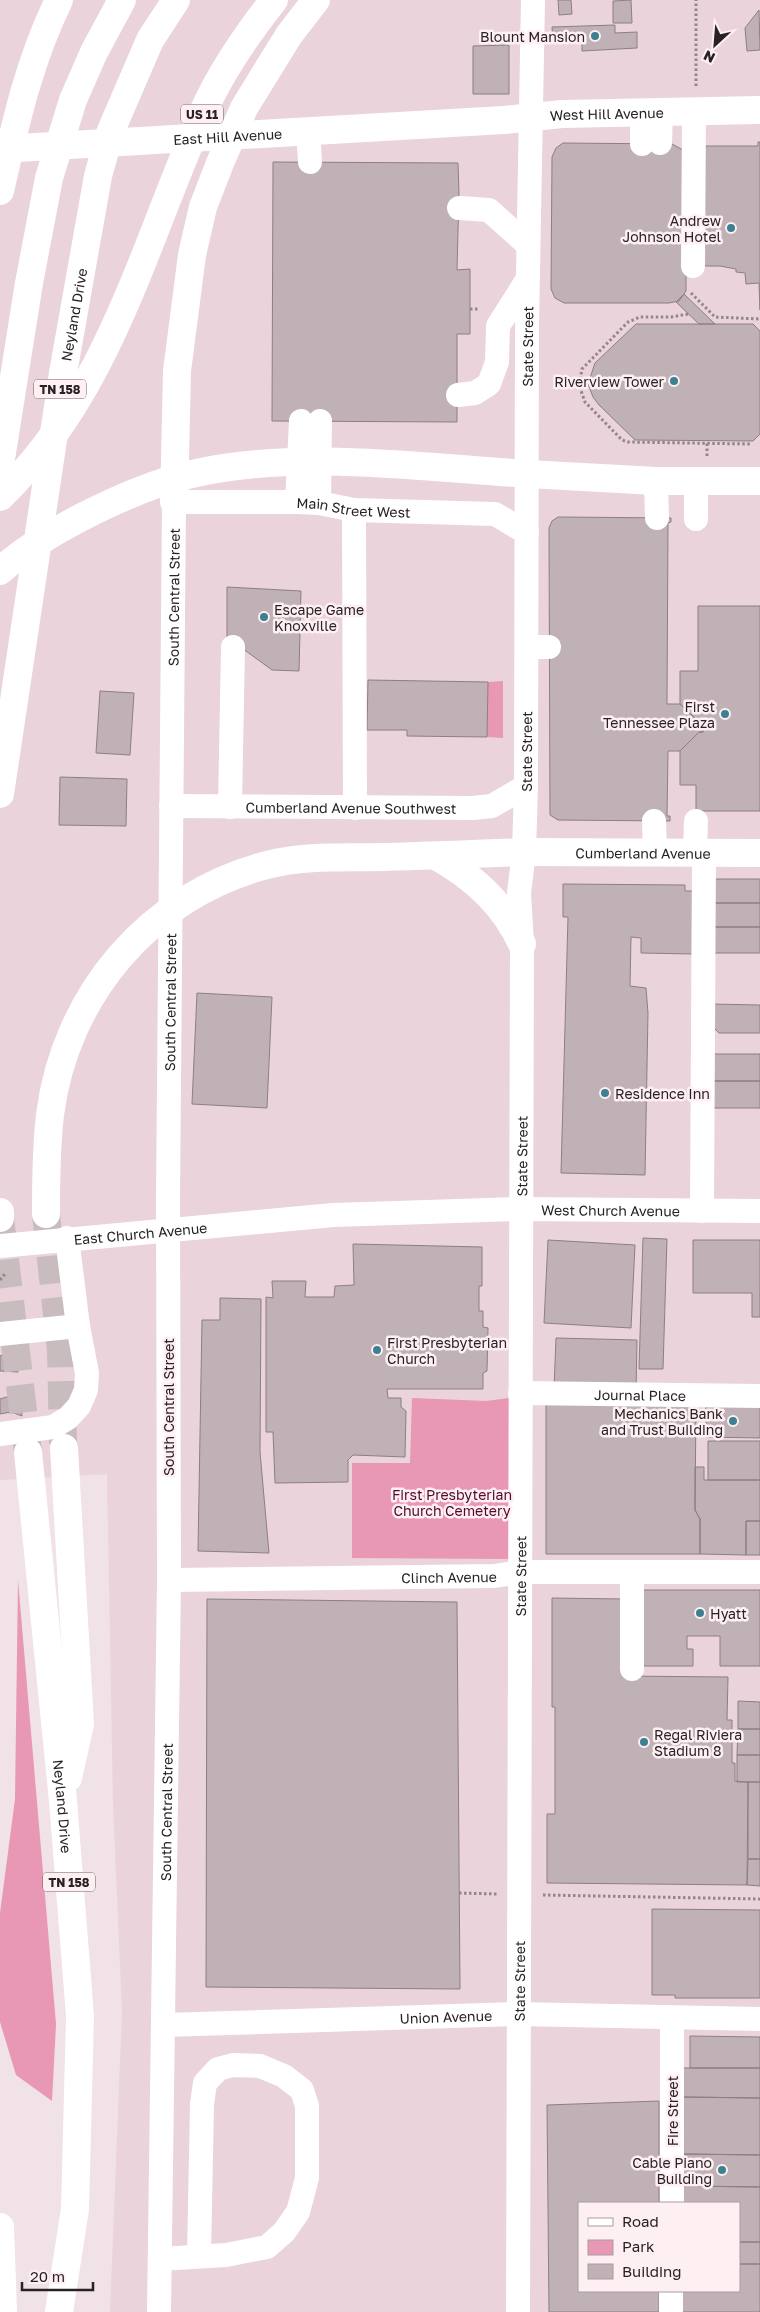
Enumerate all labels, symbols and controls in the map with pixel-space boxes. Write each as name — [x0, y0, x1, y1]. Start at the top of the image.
north arrow — [690, 20, 740, 70]
place label: Blount Mansion — [480, 28, 585, 45]
marker: Blount Mansion — [589, 30, 601, 42]
text: N — [701, 47, 718, 67]
street label: West Hill Avenue — [549, 103, 664, 124]
road number: US 11 — [181, 105, 223, 124]
street label: East Hill Avenue — [173, 124, 283, 148]
place label: Andrew Johnson Hotel — [622, 212, 721, 245]
marker: Andrew Johnson Hotel — [725, 222, 737, 234]
street label: Neyland Drive — [57, 267, 90, 362]
street label: State Street — [518, 306, 536, 387]
place label: Riverview Tower — [554, 373, 665, 390]
marker: Riverview Tower — [668, 375, 680, 387]
road number: TN 158 — [34, 379, 86, 398]
street label: Main Street West — [296, 493, 411, 520]
street label: South Central Street — [164, 528, 182, 666]
place label: Escape Game Knoxville — [274, 601, 364, 634]
marker: Escape Game Knoxville — [258, 611, 270, 623]
place label: First Tennessee Plaza — [603, 698, 715, 731]
marker: First Tennessee Plaza — [719, 708, 731, 720]
street label: State Street — [517, 711, 535, 792]
street label: Cumberland Avenue Southwest — [245, 798, 457, 816]
street label: Cumberland Avenue — [575, 844, 711, 861]
street label: South Central Street — [161, 933, 179, 1071]
place label: Residence Inn — [615, 1085, 710, 1102]
marker: Residence Inn — [599, 1087, 611, 1099]
street label: State Street — [513, 1116, 530, 1196]
street label: West Church Avenue — [541, 1201, 680, 1219]
street label: East Church Avenue — [73, 1218, 208, 1248]
place label: First Presbyterian Church — [387, 1334, 507, 1367]
street label: South Central Street — [160, 1338, 177, 1476]
marker: First Presbyterian Church — [371, 1344, 383, 1356]
street label: Journal Place — [594, 1385, 686, 1404]
place label: Mechanics Bank and Trust Building — [601, 1405, 723, 1438]
marker: Mechanics Bank and Trust Building — [727, 1415, 739, 1427]
park label: First Presbyterian Church Cemetery — [392, 1486, 512, 1519]
street label: State Street — [512, 1536, 529, 1616]
street label: Clinch Avenue — [401, 1567, 497, 1586]
place label: Hyatt — [710, 1605, 747, 1622]
marker: Hyatt — [694, 1607, 706, 1619]
place label: Regal Riviera Stadium 8 — [654, 1726, 742, 1759]
marker: Regal Riviera Stadium 8 — [638, 1736, 650, 1748]
street label: South Central Street — [156, 1743, 175, 1881]
street label: Neyland Drive — [50, 1759, 76, 1854]
road number: TN 158 — [43, 1872, 95, 1891]
street label: State Street — [510, 1941, 528, 2021]
street label: Union Avenue — [399, 2006, 492, 2026]
street label: Fire Street — [664, 2076, 681, 2146]
place label: Cable Piano Building — [632, 2154, 712, 2187]
marker: Cable Piano Building — [716, 2164, 728, 2176]
legend — [578, 2202, 740, 2292]
text: Road — [622, 2212, 659, 2230]
text: Park — [622, 2237, 655, 2255]
scale bar — [22, 2260, 94, 2292]
text: Building — [622, 2262, 682, 2280]
text: 20 m — [30, 2267, 65, 2285]

